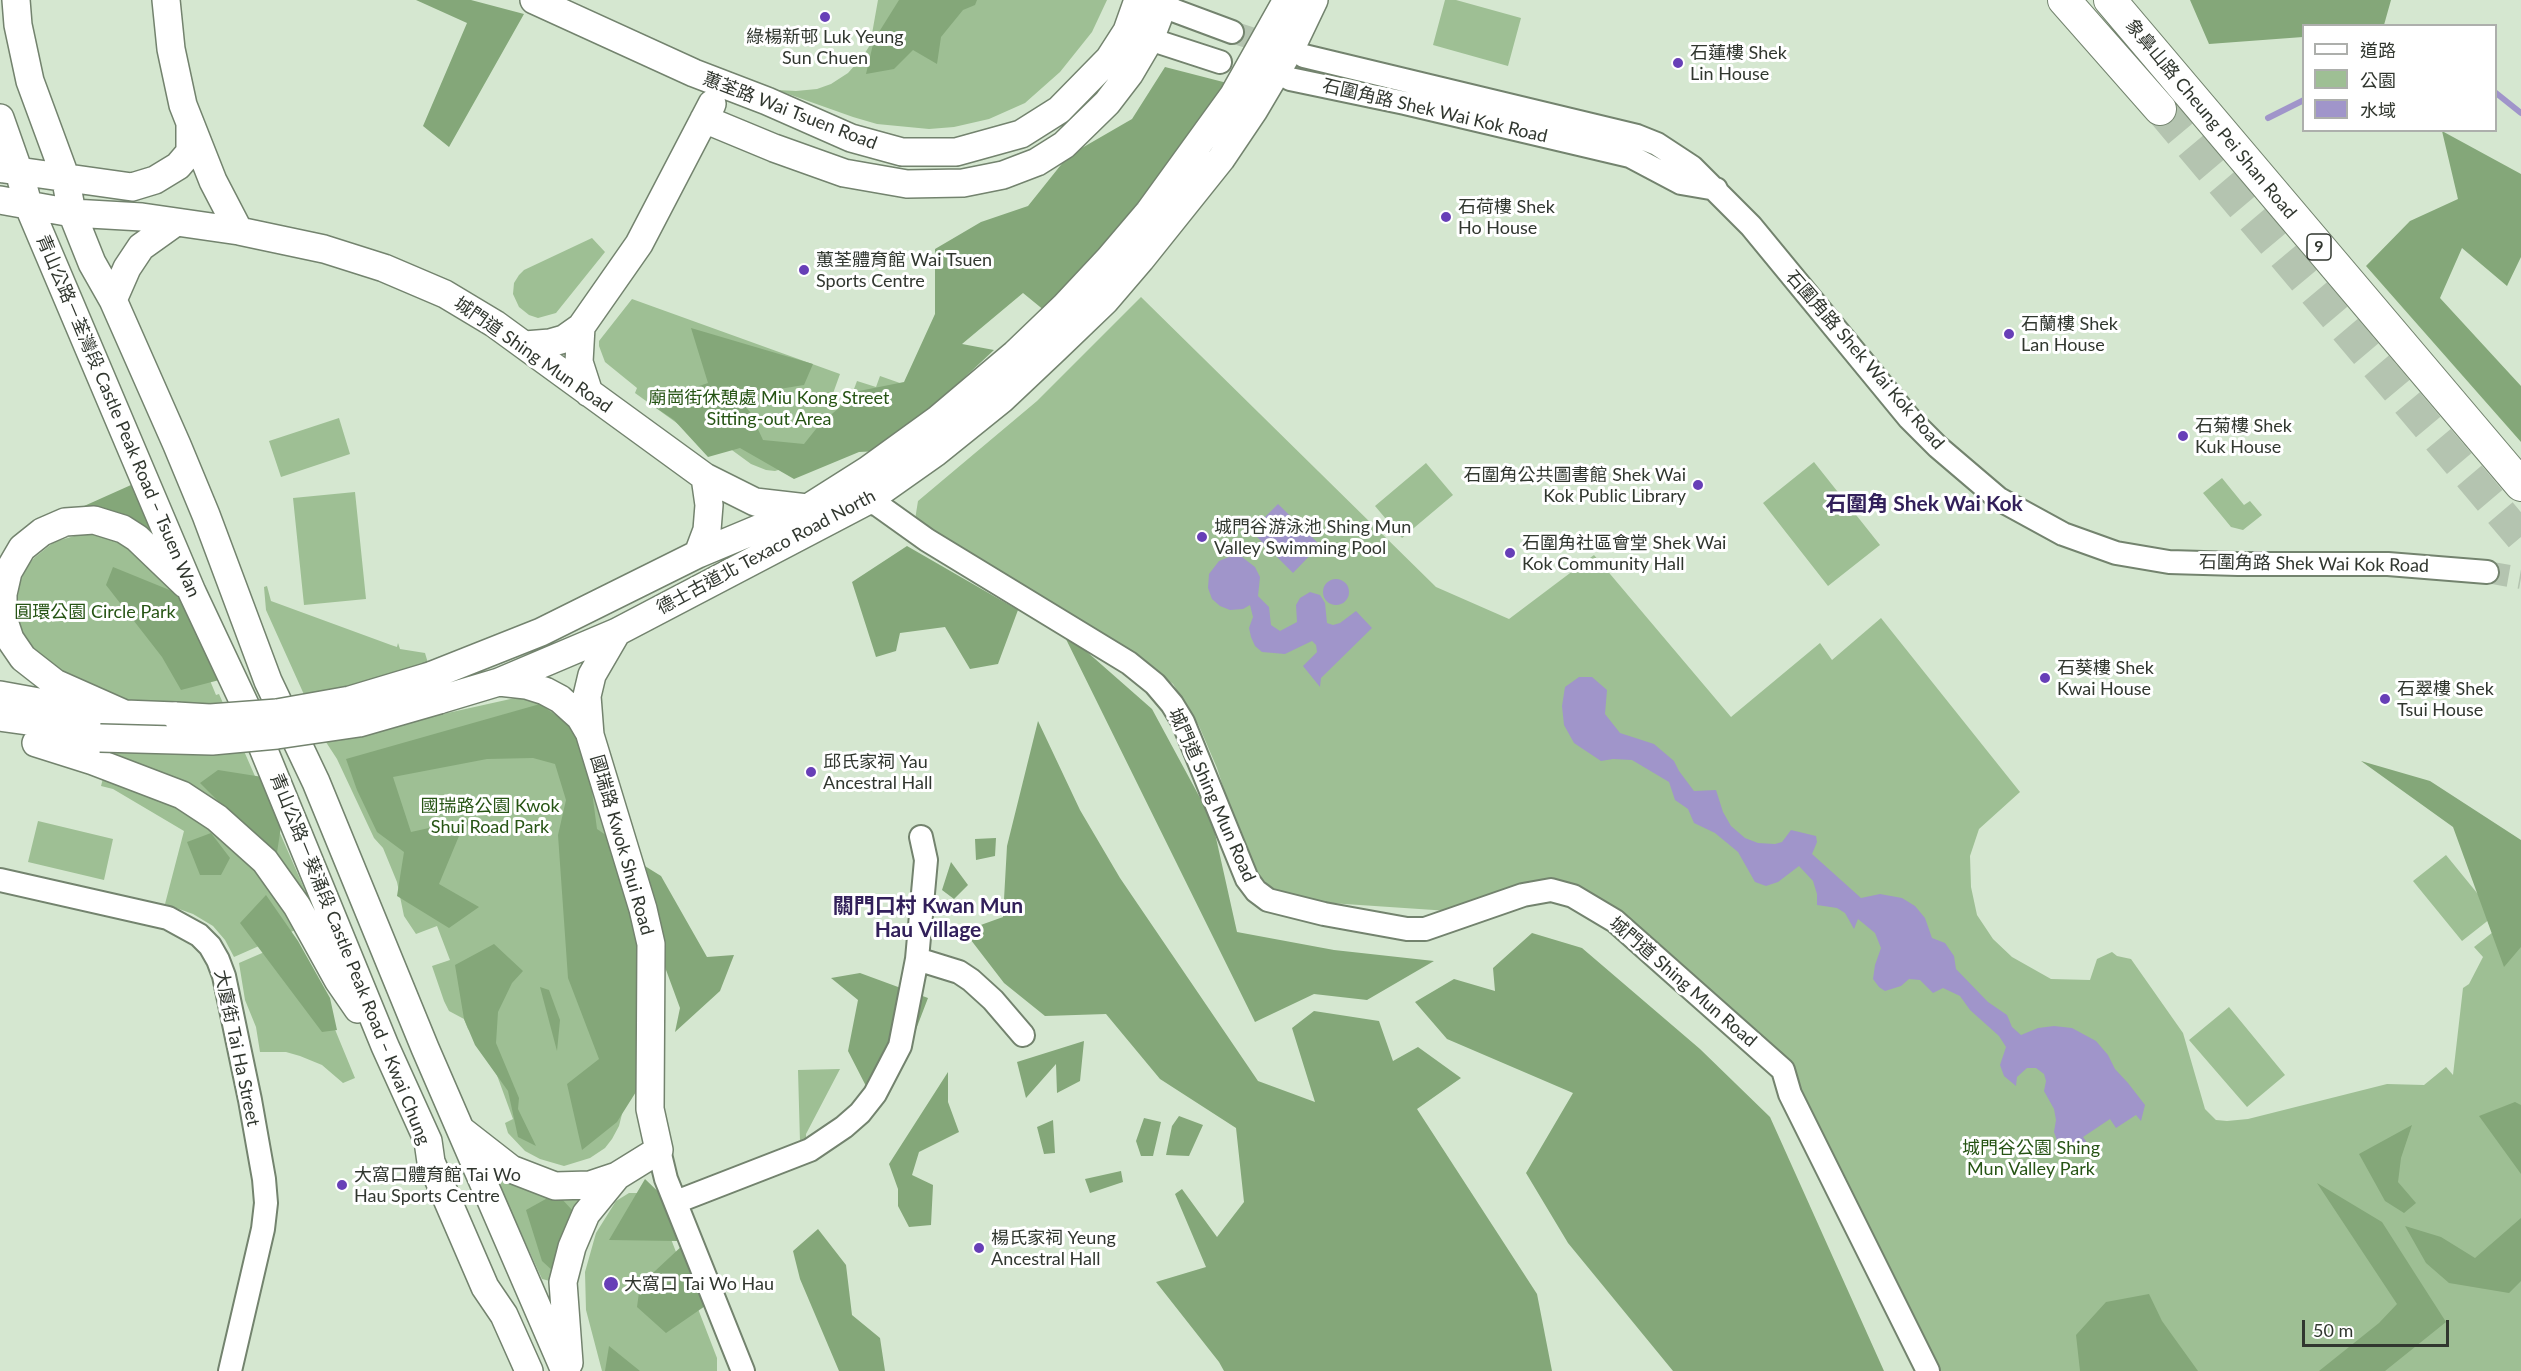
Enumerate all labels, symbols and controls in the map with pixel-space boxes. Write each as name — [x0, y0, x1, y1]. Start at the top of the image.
marker: 綠楊新邨 Luk Yeung Sun Chuen — [818, 10, 832, 24]
street label: 象鼻山路 Cheung Pei Shan Road — [2121, 15, 2301, 223]
legend — [2302, 24, 2497, 132]
place label: 綠楊新邨 Luk Yeung Sun Chuen — [746, 26, 904, 68]
text: 道路 — [2360, 39, 2396, 61]
place label: 石蓮樓 Shek Lin House — [1690, 42, 1787, 84]
marker: 石蓮樓 Shek Lin House — [1671, 56, 1685, 70]
street label: 蕙荃路 Wai Tsuen Road — [700, 68, 880, 154]
text: 公園 — [2360, 69, 2396, 91]
street label: 石圍角路 Shek Wai Kok Road — [1320, 75, 1550, 147]
text: 水域 — [2360, 99, 2396, 121]
place label: 石荷樓 Shek Ho House — [1458, 196, 1555, 238]
marker: 石荷樓 Shek Ho House — [1439, 210, 1453, 224]
street label: 青山公路－荃灣段 Castle Peak Road – Tsuen Wan — [32, 232, 204, 600]
road number: 9 — [2307, 234, 2331, 260]
place label: 蕙荃體育館 Wai Tsuen Sports Centre — [816, 249, 992, 292]
marker: 蕙荃體育館 Wai Tsuen Sports Centre — [797, 263, 811, 277]
street label: 石圍角路 Shek Wai Kok Road — [1781, 266, 1949, 454]
street label: 城門道 Shing Mun Road — [450, 292, 616, 418]
place label: 石蘭樓 Shek Lan House — [2021, 313, 2118, 356]
marker: 石蘭樓 Shek Lan House — [2002, 327, 2016, 341]
park label: 廟崗街休憩處 Miu Kong Street Sitting-out Area — [648, 387, 890, 430]
place label: 石菊樓 Shek Kuk House — [2195, 415, 2292, 458]
marker: 石菊樓 Shek Kuk House — [2176, 429, 2190, 443]
place label: 石圍角公共圖書館 Shek Wai Kok Public Library — [1464, 464, 1686, 506]
marker: 石圍角公共圖書館 Shek Wai Kok Public Library — [1691, 478, 1705, 492]
street label: 德士古道北 Texaco Road North — [653, 485, 879, 619]
district label: 石圍角 Shek Wai Kok — [1825, 491, 2023, 517]
place label: 城門谷游泳池 Shing Mun Valley Swimming Pool — [1214, 516, 1411, 558]
marker: 城門谷游泳池 Shing Mun Valley Swimming Pool — [1195, 530, 1209, 544]
place label: 石圍角社區會堂 Shek Wai Kok Community Hall — [1522, 532, 1726, 574]
marker: 石圍角社區會堂 Shek Wai Kok Community Hall — [1503, 546, 1517, 560]
street label: 石圍角路 Shek Wai Kok Road — [2199, 551, 2429, 577]
park label: 圓環公園 Circle Park — [14, 601, 176, 623]
place label: 石葵樓 Shek Kwai House — [2057, 657, 2154, 700]
marker: 石葵樓 Shek Kwai House — [2038, 671, 2052, 685]
place label: 石翠樓 Shek Tsui House — [2397, 678, 2494, 720]
marker: 石翠樓 Shek Tsui House — [2378, 692, 2392, 706]
street label: 城門道 Shing Mun Road — [1164, 705, 1260, 885]
place label: 邱氏家祠 Yau Ancestral Hall — [823, 751, 933, 794]
street label: 國瑞路 Kwok Shui Road — [586, 752, 658, 938]
marker: 邱氏家祠 Yau Ancestral Hall — [804, 765, 818, 779]
street label: 青山公路－葵涌段 Castle Peak Road – Kwai Chung — [265, 770, 435, 1148]
park label: 國瑞路公園 Kwok Shui Road Park — [420, 795, 560, 838]
district label: 關門口村 Kwan Mun Hau Village — [833, 893, 1023, 943]
street label: 城門道 Shing Mun Road — [1605, 912, 1761, 1052]
street label: 大廈街 Tai Ha Street — [210, 968, 264, 1128]
park label: 城門谷公園 Shing Mun Valley Park — [1962, 1137, 2100, 1180]
place label: 大窩口體育館 Tai Wo Hau Sports Centre — [354, 1164, 521, 1206]
marker: 大窩口體育館 Tai Wo Hau Sports Centre — [335, 1178, 349, 1192]
place label: 楊氏家祠 Yeung Ancestral Hall — [991, 1227, 1116, 1270]
marker: 楊氏家祠 Yeung Ancestral Hall — [972, 1241, 986, 1255]
place label: 大窩口 Tai Wo Hau — [624, 1273, 774, 1295]
marker: 大窩口 Tai Wo Hau — [602, 1275, 620, 1293]
scale bar — [2305, 1308, 2452, 1346]
text: 50 m — [2313, 1319, 2353, 1341]

